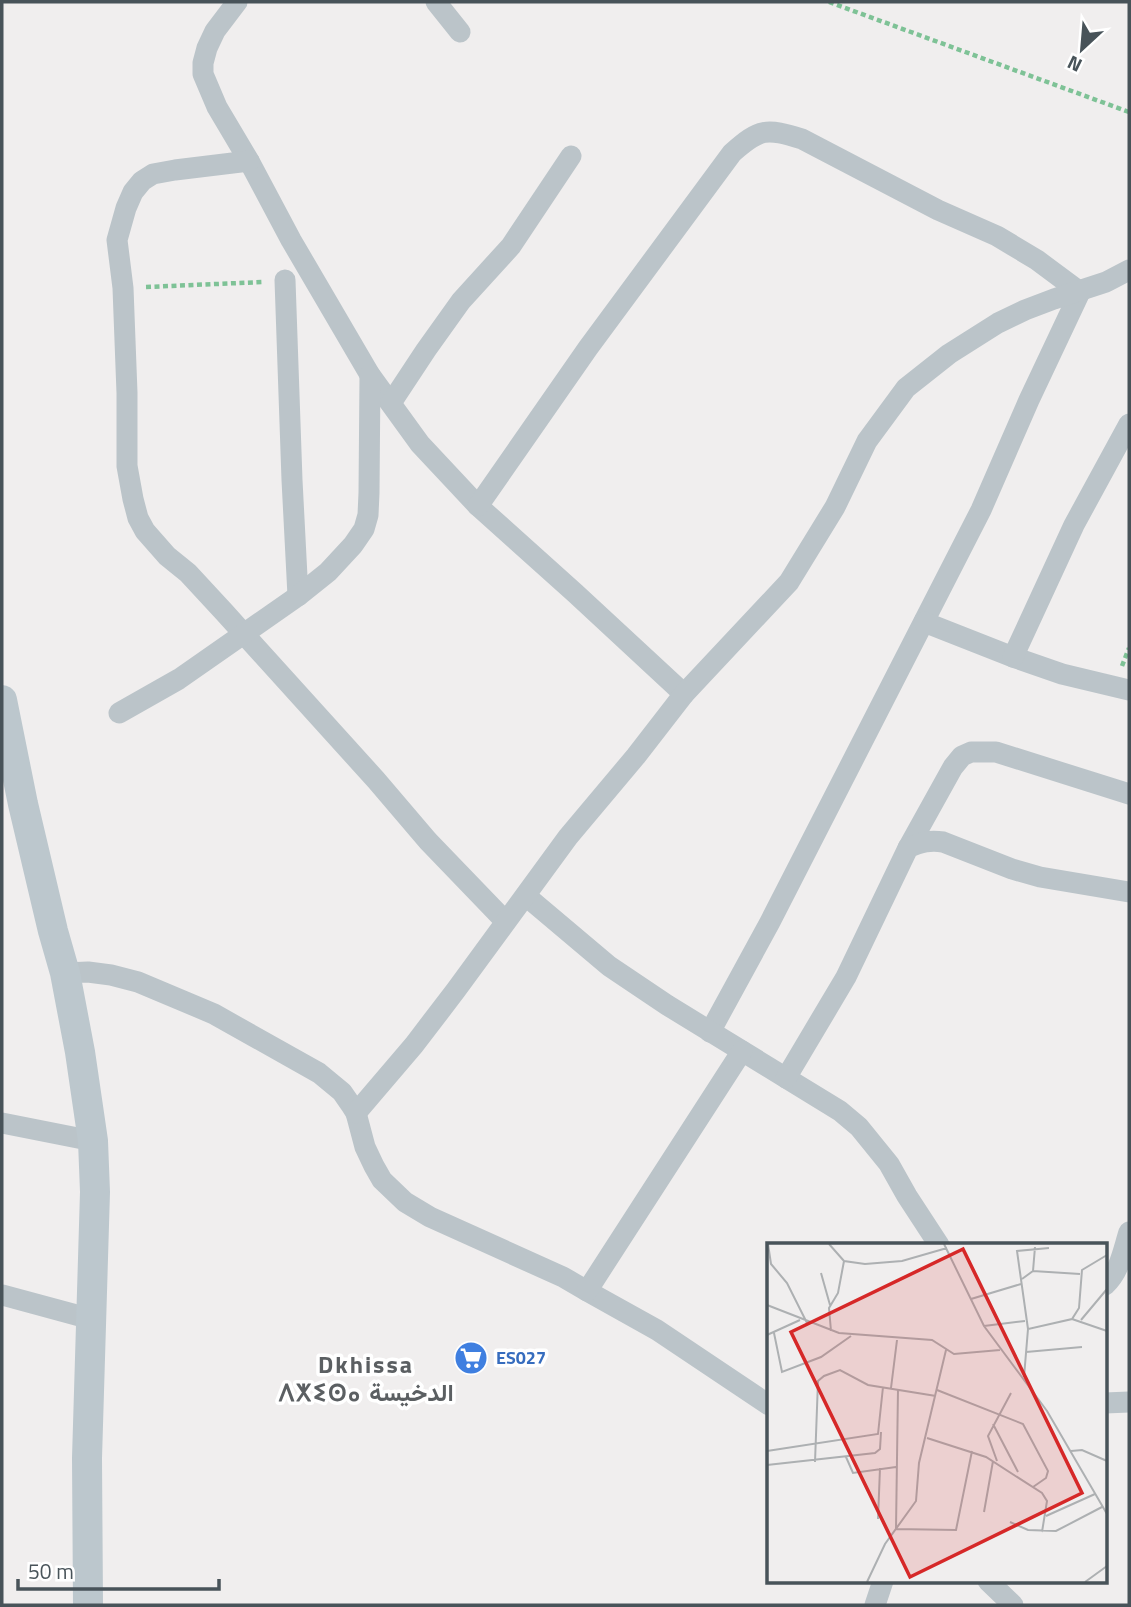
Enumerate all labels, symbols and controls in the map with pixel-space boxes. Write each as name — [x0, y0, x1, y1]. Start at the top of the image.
north arrow — [1047, 14, 1117, 84]
text: N — [1062, 49, 1087, 81]
inset map — [767, 1243, 1106, 1582]
supermarket icon: ES027 — [452, 1339, 490, 1377]
place label: ES027 — [496, 1344, 546, 1371]
district label: Dkhissa ⴷⵅⵉⵙⴰ الدخيسة — [278, 1346, 454, 1410]
scale bar — [18, 1548, 219, 1592]
text: 50 m — [28, 1555, 74, 1587]

